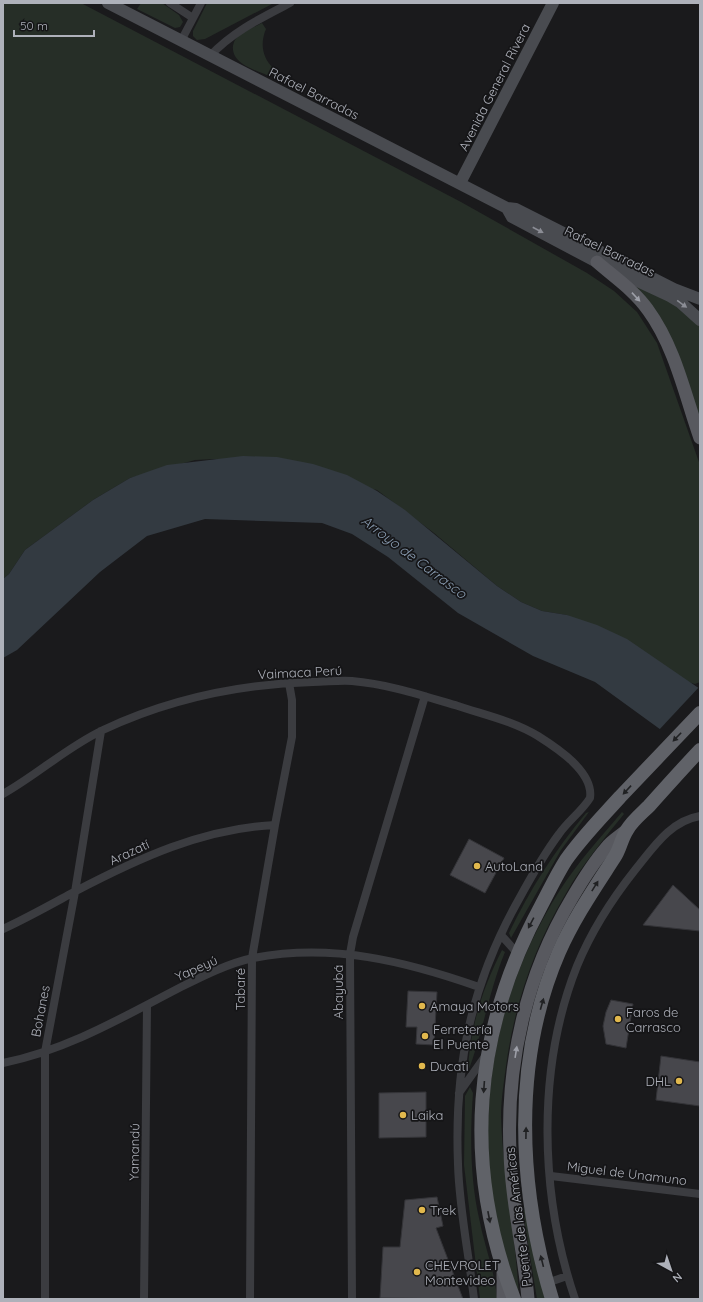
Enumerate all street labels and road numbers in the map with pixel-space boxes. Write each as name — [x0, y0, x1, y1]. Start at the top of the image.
street label: Avenida General Rivera — [455, 21, 533, 153]
street label: Rafael Barradas — [266, 63, 362, 123]
street label: Rafael Barradas — [562, 222, 658, 280]
street label: Vaimaca Perú — [257, 662, 343, 682]
street label: Arazatí — [106, 836, 152, 868]
street label: Yapeyú — [172, 952, 220, 984]
street label: Abayubá — [330, 965, 346, 1019]
street label: Tabaré — [232, 968, 248, 1010]
street label: Bohanes — [27, 984, 53, 1038]
street label: Yamandú — [125, 1123, 143, 1181]
street label: Puente de las Américas — [501, 1146, 535, 1288]
street label: Miguel de Unamuno — [566, 1158, 688, 1188]

